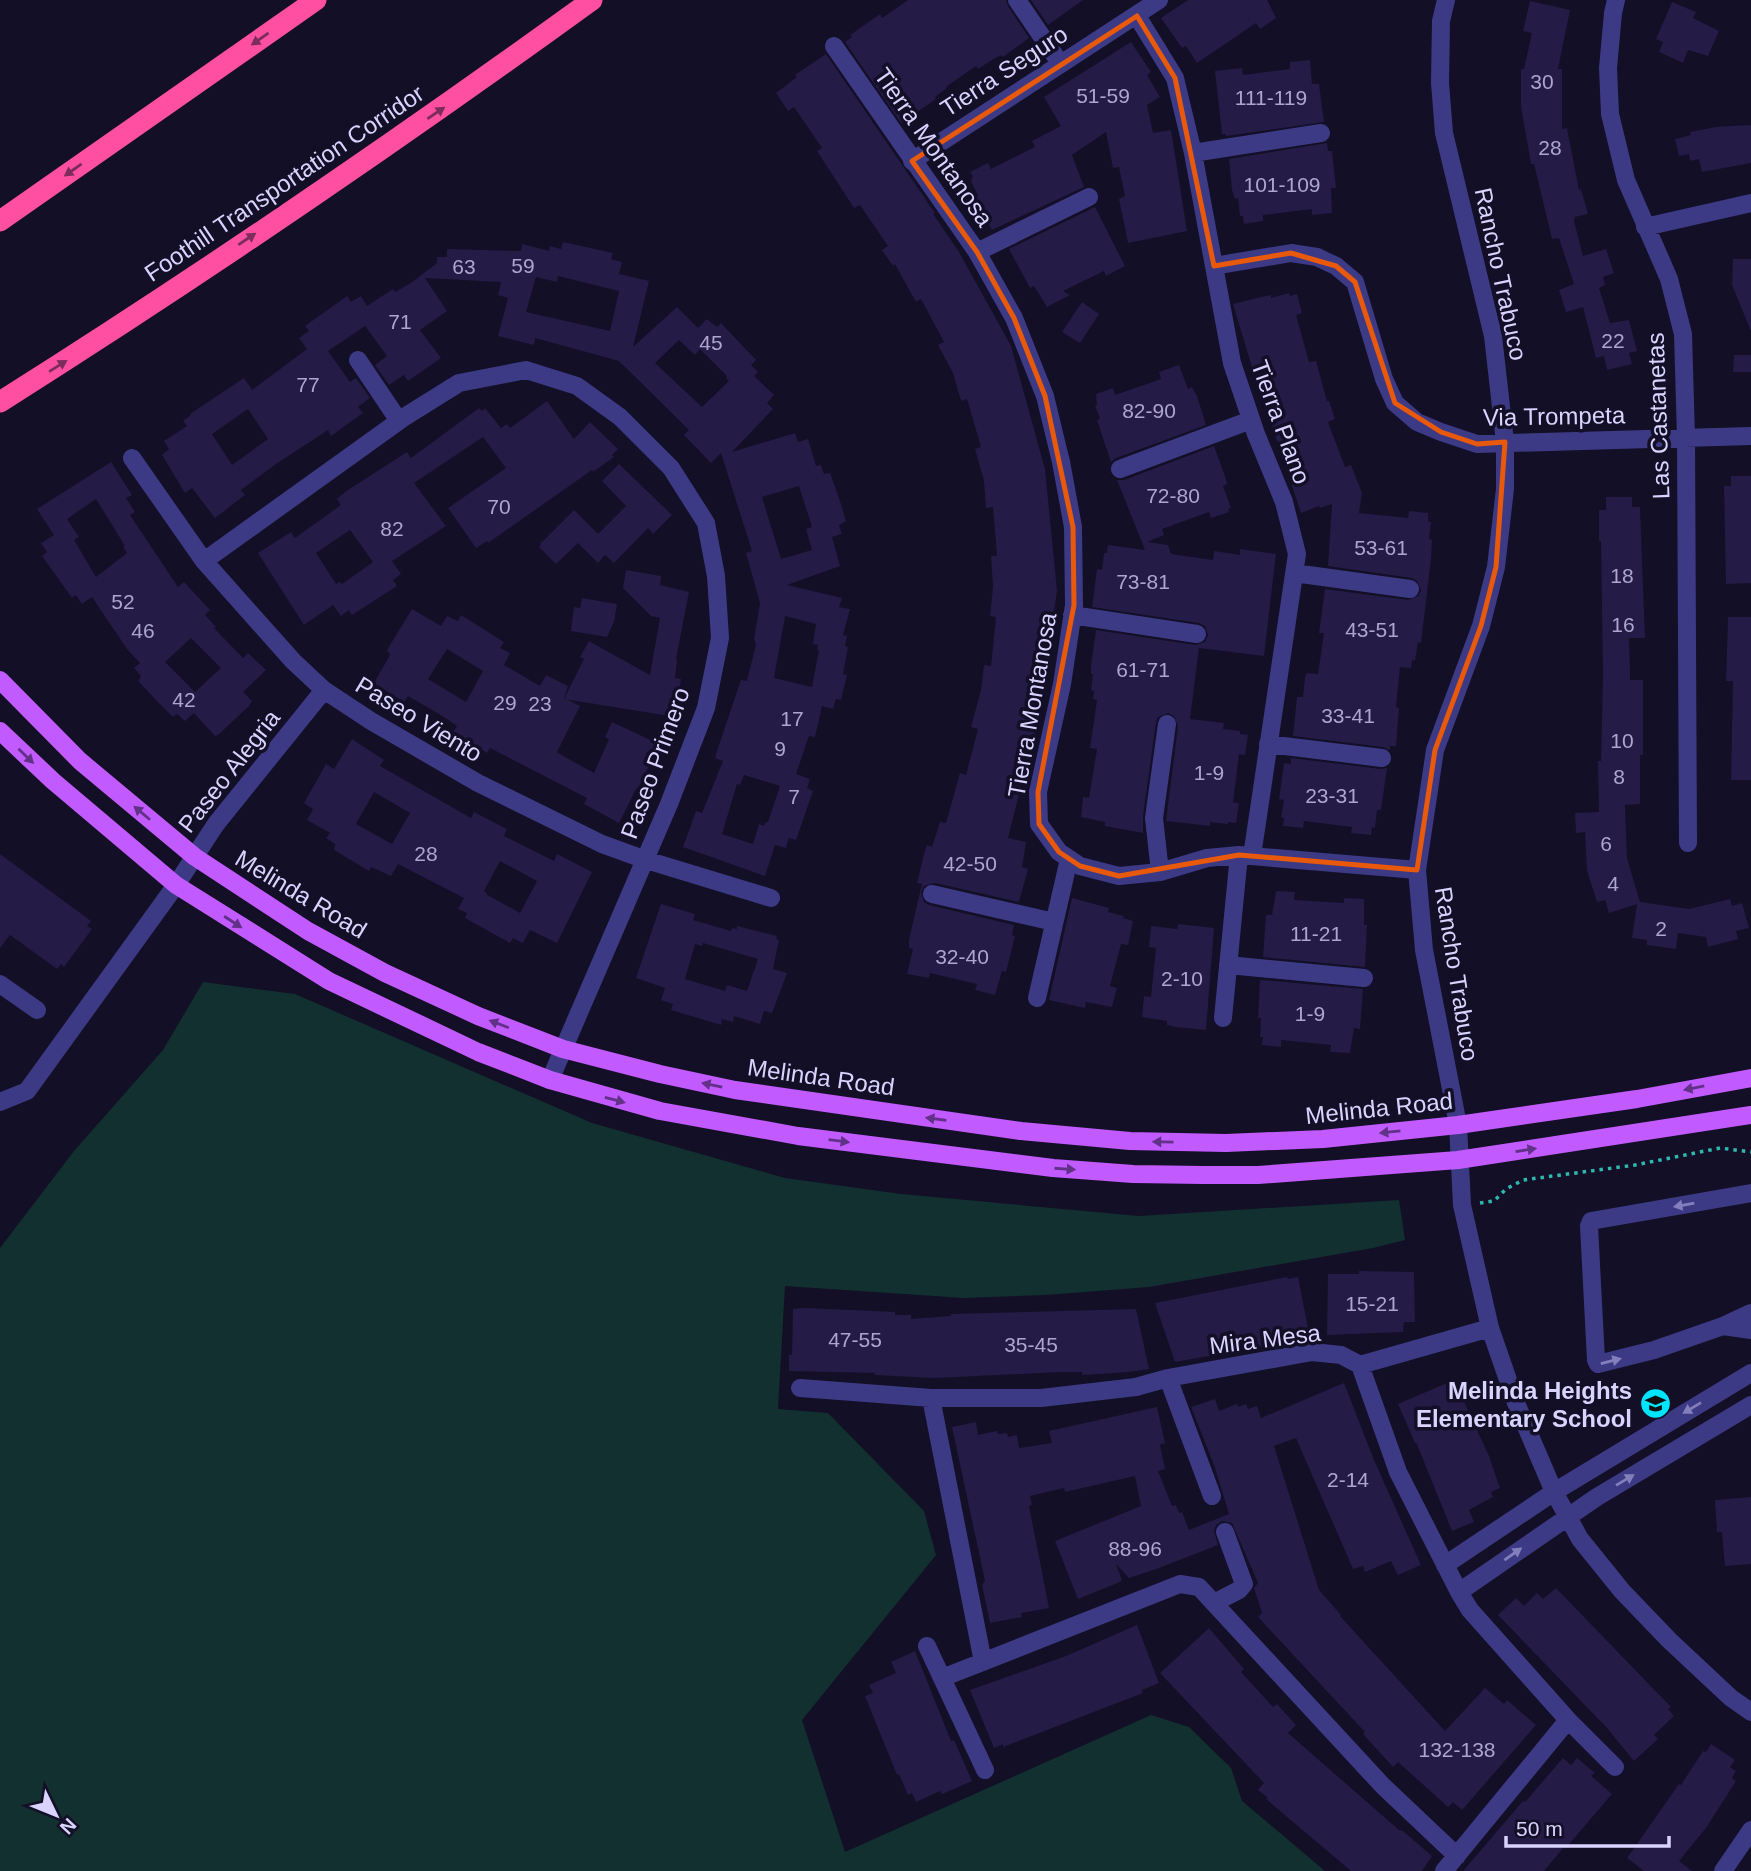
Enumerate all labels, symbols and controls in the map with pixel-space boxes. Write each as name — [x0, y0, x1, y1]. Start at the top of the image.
street label: Tierra Seguro — [935, 20, 1073, 122]
one-way arrow — [251, 32, 269, 46]
street label: Tierra Montanosa — [869, 63, 999, 232]
house number: 30 — [1530, 70, 1554, 93]
street label: Foothill Transportation Corridor — [139, 79, 429, 287]
house number: 51-59 — [1076, 84, 1130, 107]
house number: 111-119 — [1235, 86, 1307, 109]
one-way arrow — [426, 106, 446, 119]
house number: 28 — [1538, 136, 1562, 159]
one-way arrow — [64, 163, 82, 177]
house number: 101-109 — [1243, 173, 1321, 196]
street label: Rancho Trabuco — [1469, 185, 1533, 363]
one-way arrow — [237, 233, 257, 246]
house number: 59 — [511, 254, 535, 277]
house number: 63 — [452, 255, 476, 278]
house number: 71 — [388, 310, 412, 333]
house number: 22 — [1601, 329, 1625, 352]
house number: 45 — [699, 331, 723, 354]
street label: Las Castanetas — [1642, 332, 1674, 500]
street label: Tierra Plano — [1246, 356, 1316, 488]
one-way arrow — [48, 359, 67, 372]
house number: 77 — [296, 373, 320, 396]
house number: 82-90 — [1122, 399, 1176, 422]
street label: Via Trompeta — [1483, 401, 1626, 431]
house number: 72-80 — [1146, 484, 1200, 507]
house number: 70 — [487, 495, 511, 518]
house number: 82 — [380, 517, 404, 540]
house number: 53-61 — [1354, 536, 1408, 559]
house number: 18 — [1610, 564, 1634, 587]
house number: 73-81 — [1116, 570, 1170, 593]
house number: 52 — [111, 590, 135, 613]
street label: Tierra Montanosa — [1002, 610, 1062, 800]
house number: 16 — [1611, 613, 1635, 636]
house number: 43-51 — [1345, 618, 1399, 641]
house number: 46 — [131, 619, 155, 642]
house number: 61-71 — [1116, 658, 1170, 681]
street label: Paseo Viento — [351, 671, 487, 767]
street label: Paseo Primero — [615, 684, 695, 842]
house number: 42 — [172, 688, 196, 711]
house number: 29 — [493, 691, 517, 714]
house number: 23 — [528, 692, 552, 715]
street label: Paseo Alegria — [173, 704, 286, 838]
house number: 33-41 — [1321, 704, 1375, 727]
house number: 17 — [780, 707, 804, 730]
house number: 10 — [1610, 729, 1634, 752]
house number: 9 — [774, 737, 786, 760]
one-way arrow — [18, 747, 35, 764]
house number: 1-9 — [1194, 761, 1224, 784]
house number: 8 — [1613, 765, 1625, 788]
house number: 23-31 — [1305, 784, 1359, 807]
house number: 7 — [788, 785, 800, 808]
one-way arrow — [134, 806, 151, 821]
house number: 6 — [1600, 832, 1612, 855]
house number: 28 — [414, 842, 438, 865]
street label: Melinda Road — [231, 844, 371, 944]
house number: 42-50 — [943, 852, 997, 875]
house number: 4 — [1607, 872, 1619, 895]
street label: Rancho Trabuco — [1430, 885, 1484, 1063]
one-way arrow — [224, 915, 243, 928]
house number: 2 — [1655, 917, 1667, 940]
house number: 11-21 — [1290, 922, 1342, 945]
house number: 32-40 — [935, 945, 989, 968]
house number: 2-10 — [1161, 967, 1203, 990]
house number: 1-9 — [1295, 1002, 1325, 1025]
one-way arrow — [488, 1019, 509, 1030]
street label: Melinda Road — [746, 1053, 896, 1101]
one-way arrow — [701, 1079, 723, 1090]
one-way arrow — [1683, 1083, 1705, 1094]
street label: Melinda Road — [1304, 1087, 1454, 1129]
one-way arrow — [604, 1095, 626, 1106]
one-way arrow — [925, 1113, 947, 1124]
one-way arrow — [1378, 1127, 1400, 1138]
one-way arrow — [828, 1135, 850, 1146]
one-way arrow — [1151, 1136, 1173, 1147]
one-way arrow — [1515, 1144, 1537, 1155]
one-way arrow — [1054, 1164, 1076, 1175]
one-way arrow — [1673, 1200, 1695, 1211]
house number: 15-21 — [1345, 1292, 1399, 1315]
street label: Mira Mesa — [1208, 1319, 1323, 1359]
house number: 47-55 — [828, 1328, 882, 1351]
house number: 35-45 — [1004, 1333, 1058, 1356]
one-way arrow — [1600, 1355, 1622, 1366]
place label: Melinda Heights Elementary School — [1416, 1377, 1632, 1432]
school or university icon: Melinda Heights Elementary School — [1638, 1387, 1672, 1421]
one-way arrow — [1683, 1401, 1702, 1414]
house number: 2-14 — [1327, 1468, 1369, 1491]
one-way arrow — [1615, 1474, 1634, 1486]
house number: 88-96 — [1108, 1537, 1162, 1560]
one-way arrow — [1504, 1547, 1522, 1561]
house number: 132-138 — [1418, 1738, 1496, 1761]
north arrow — [21, 1780, 91, 1850]
scale bar — [1506, 1804, 1669, 1848]
text: N — [56, 1814, 80, 1838]
text: 50 m — [1516, 1817, 1563, 1840]

